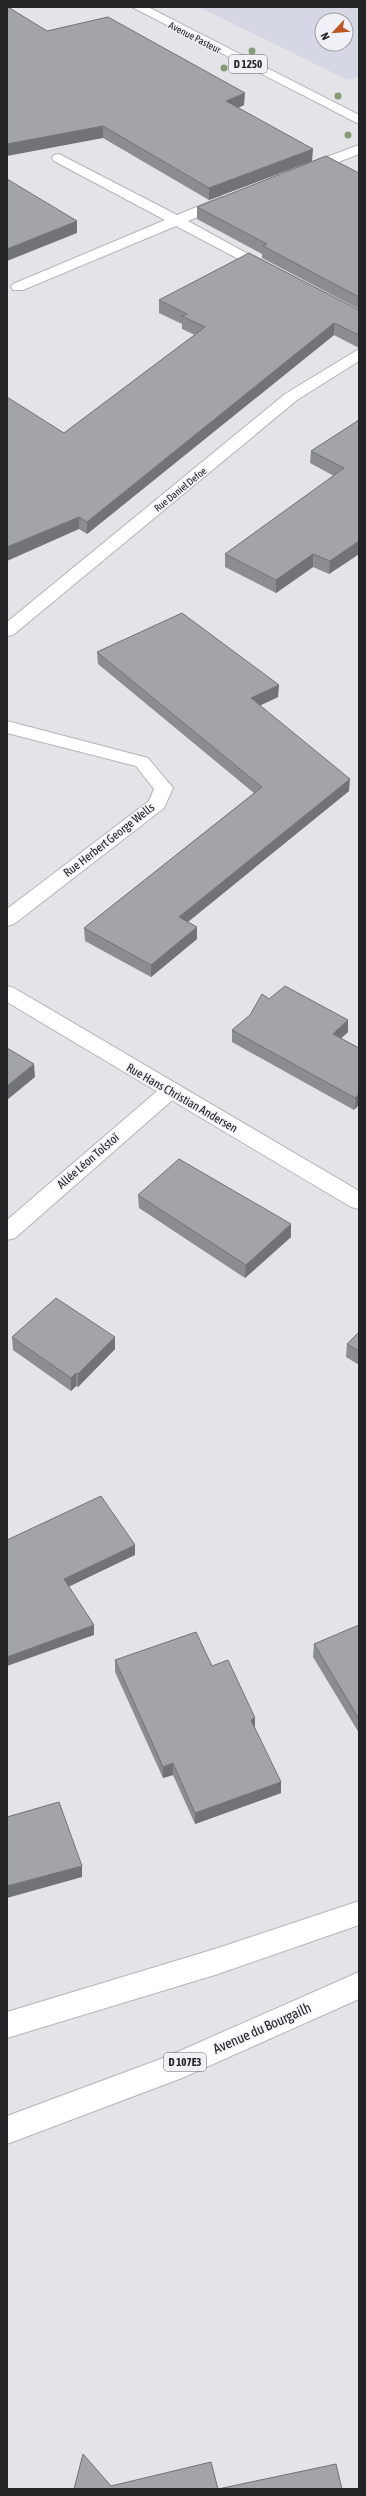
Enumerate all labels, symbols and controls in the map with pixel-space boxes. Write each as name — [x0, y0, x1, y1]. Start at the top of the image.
north arrow — [314, 12, 354, 52]
street label: Avenue Pasteur — [167, 20, 224, 56]
text: N — [318, 31, 332, 42]
road number: D 1250 — [229, 55, 267, 73]
street label: Rue Daniel Defoe — [152, 465, 209, 514]
street label: Rue Herbert George Wells — [61, 800, 157, 880]
street label: Rue Hans Christian Andersen — [124, 1060, 240, 1136]
street label: Allée Léon Tolstoï — [54, 1130, 122, 1192]
street label: Avenue du Bourgailh — [210, 1999, 314, 2057]
road number: D 107E3 — [164, 2053, 206, 2071]

